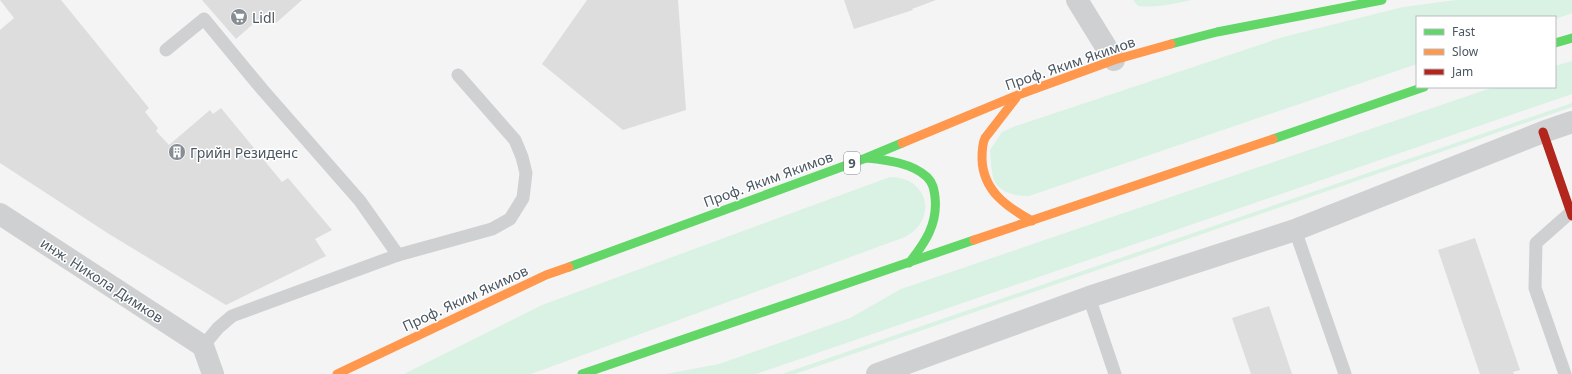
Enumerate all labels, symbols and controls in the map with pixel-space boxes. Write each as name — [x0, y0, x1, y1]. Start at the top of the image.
supermarket icon: Lidl — [229, 7, 249, 27]
place label: Lidl — [252, 8, 275, 27]
legend — [1416, 16, 1556, 88]
text: Fast — [1452, 23, 1476, 40]
street label: Проф. Яким Якимов — [1002, 32, 1138, 94]
text: Slow — [1452, 43, 1479, 60]
text: Jam — [1451, 63, 1473, 80]
building icon: Грийн Резиденс — [167, 142, 187, 162]
place label: Грийн Резиденс — [190, 143, 298, 162]
street label: Проф. Яким Якимов — [701, 147, 835, 211]
road number: 9 — [844, 152, 860, 174]
street label: инж. Никола Димков — [37, 233, 167, 327]
street label: Проф. Яким Якимов — [399, 261, 531, 335]

